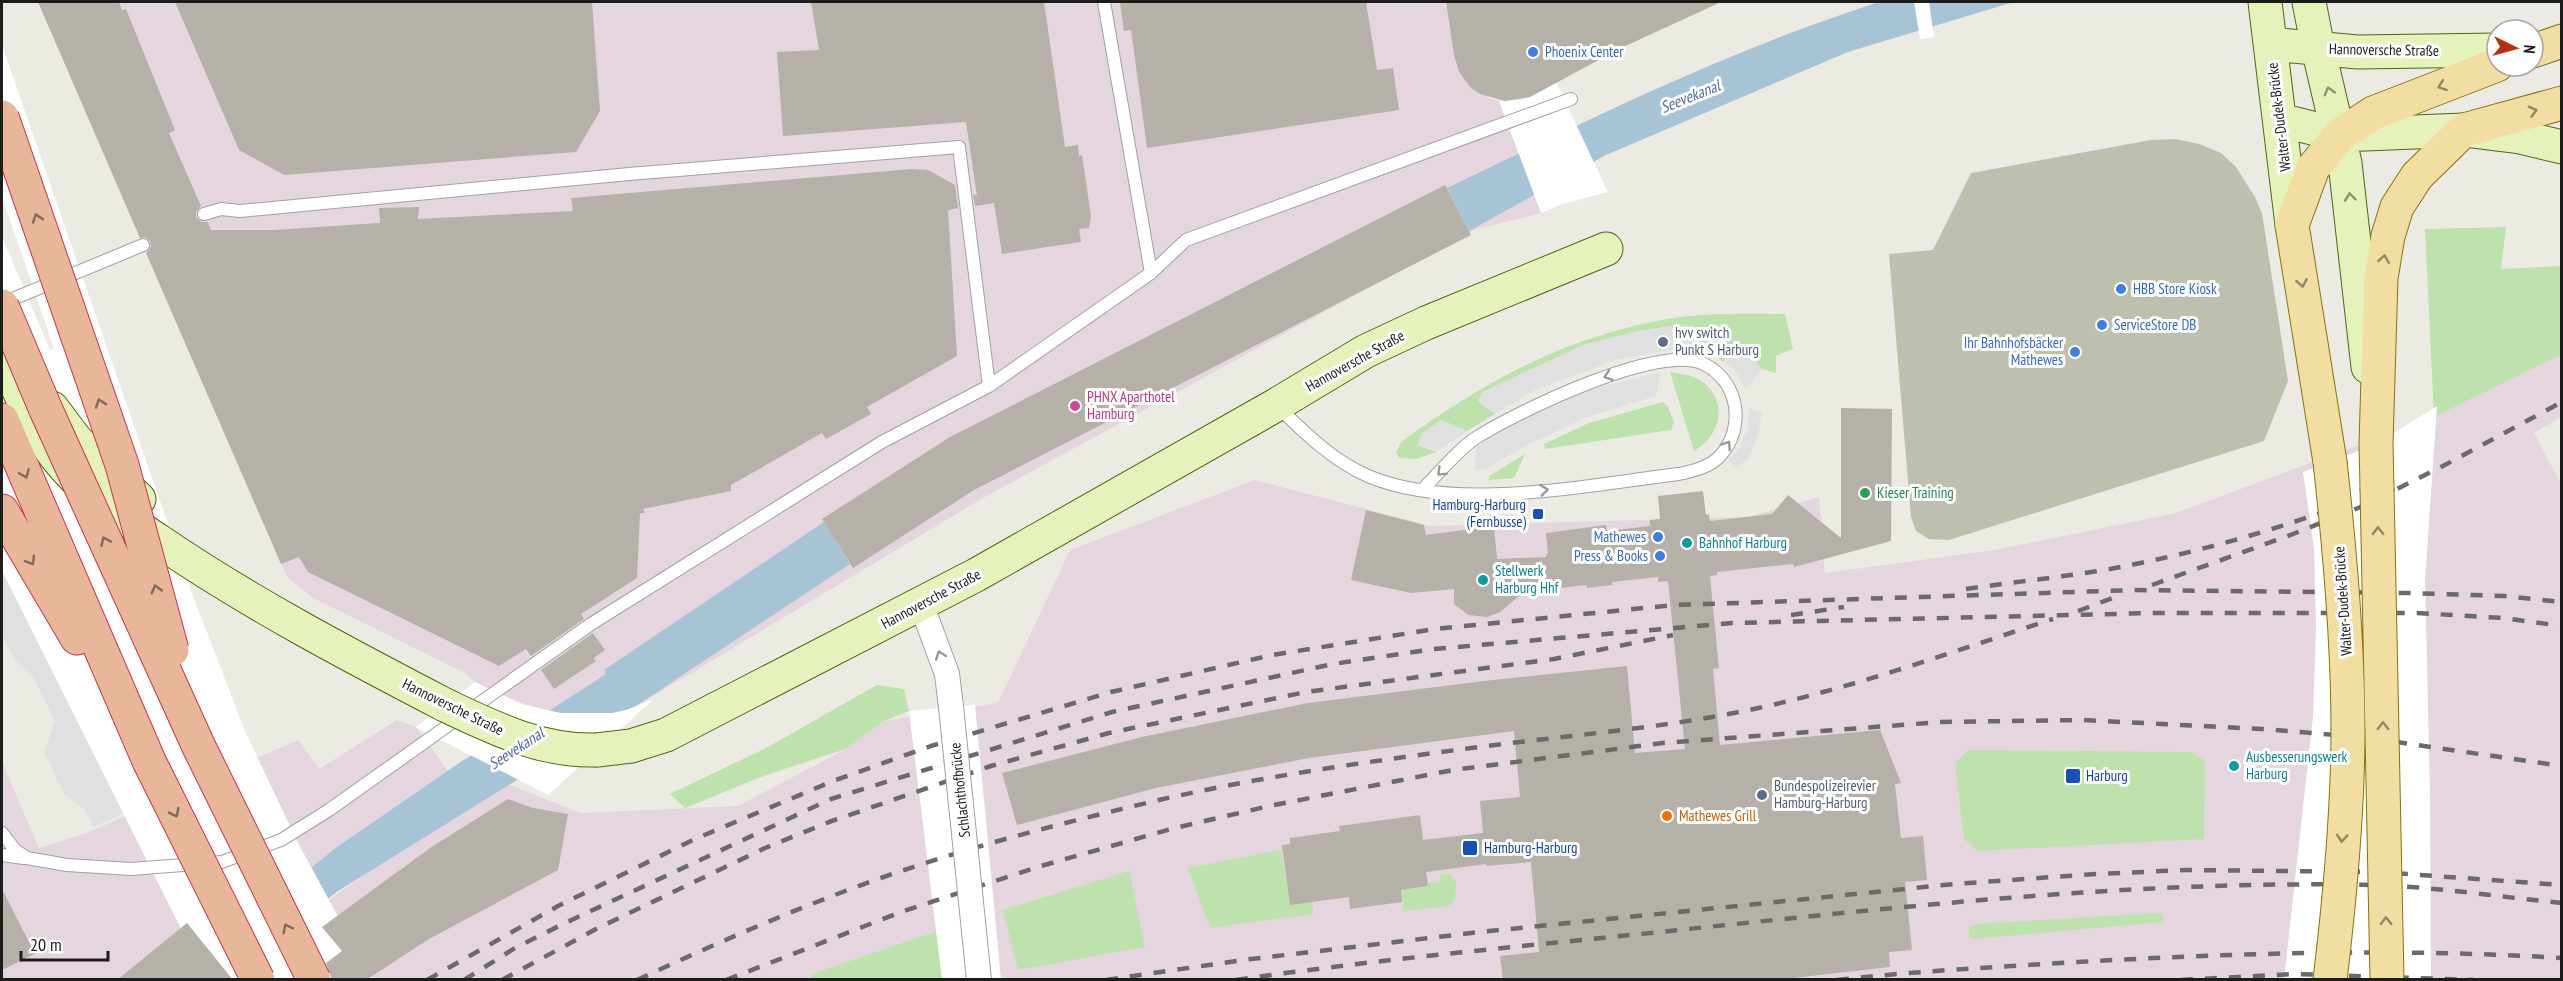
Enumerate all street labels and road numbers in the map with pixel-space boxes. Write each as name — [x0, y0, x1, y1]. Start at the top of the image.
street label: Hannoversche Straße — [2329, 39, 2439, 60]
street label: Walter-Dudek-Brücke — [2262, 62, 2295, 172]
street label: Hannoversche Straße — [1302, 326, 1408, 396]
street label: Walter-Dudek-Brücke — [2329, 546, 2356, 656]
street label: Hannoversche Straße — [878, 564, 984, 633]
street label: Hannoversche Straße — [400, 674, 507, 739]
street label: Schlachthofbrücke — [945, 742, 974, 838]

